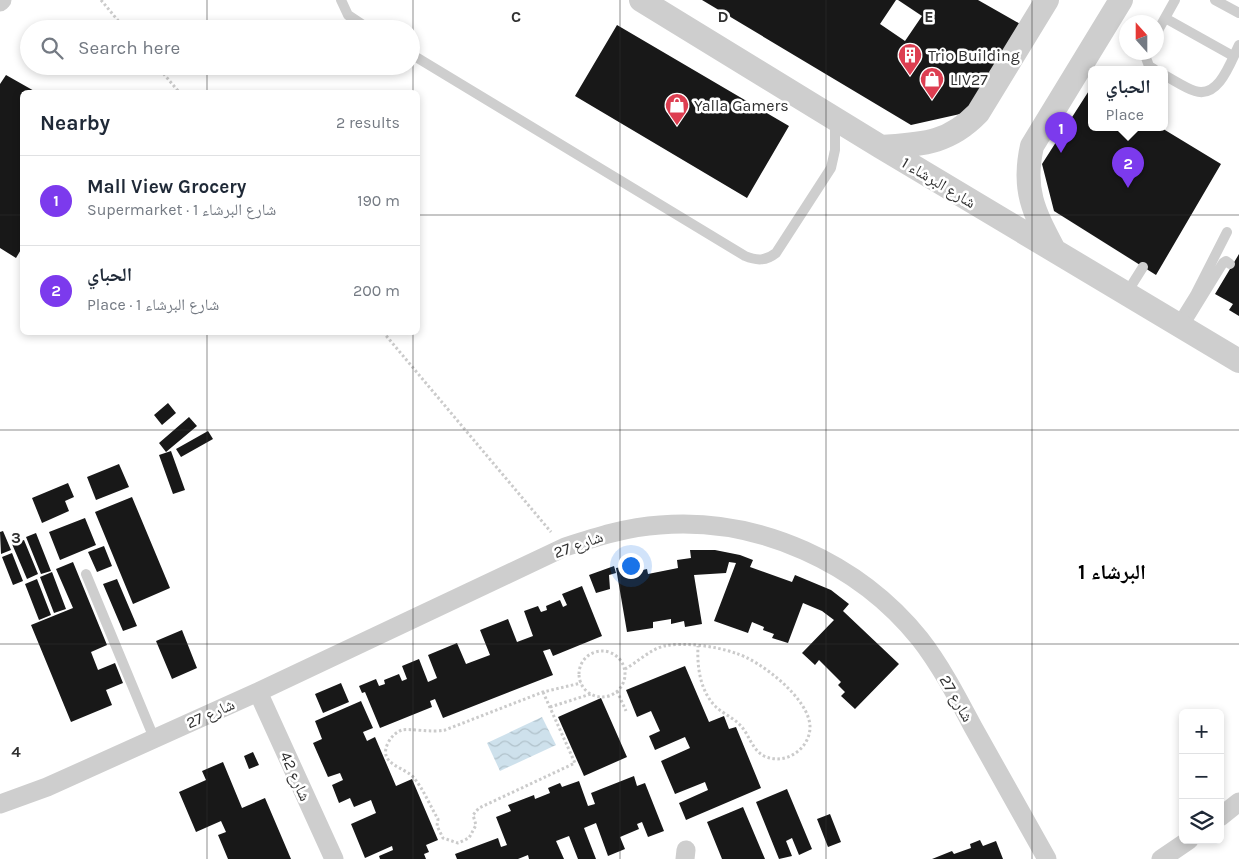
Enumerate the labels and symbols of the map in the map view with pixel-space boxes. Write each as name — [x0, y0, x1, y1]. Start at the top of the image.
text: C — [511, 7, 521, 26]
text: D — [718, 7, 729, 26]
text: E — [924, 7, 934, 26]
north arrow — [1119, 15, 1164, 60]
building icon: Trio Building — [897, 42, 923, 76]
place label: Trio Building — [928, 46, 1020, 65]
shop icon: LIV27 — [919, 66, 945, 100]
place label: LIV27 — [950, 70, 988, 89]
shop icon: Yalla Gamers — [664, 92, 690, 126]
place label: Yalla Gamers — [694, 96, 789, 115]
pin: 1 — [1045, 112, 1077, 153]
pin: 2 — [1112, 147, 1144, 188]
street label: شارع البرشاء 1 — [898, 153, 979, 213]
street label: شارع 27 — [551, 527, 606, 563]
text: 3 — [11, 528, 21, 547]
your location — [618, 553, 644, 579]
district label: البرشاء 1 — [1078, 560, 1146, 584]
street label: شارع 27 — [935, 671, 978, 726]
street label: شارع 27 — [183, 694, 238, 733]
text: 4 — [11, 742, 21, 761]
street label: شارع 42 — [275, 748, 315, 804]

